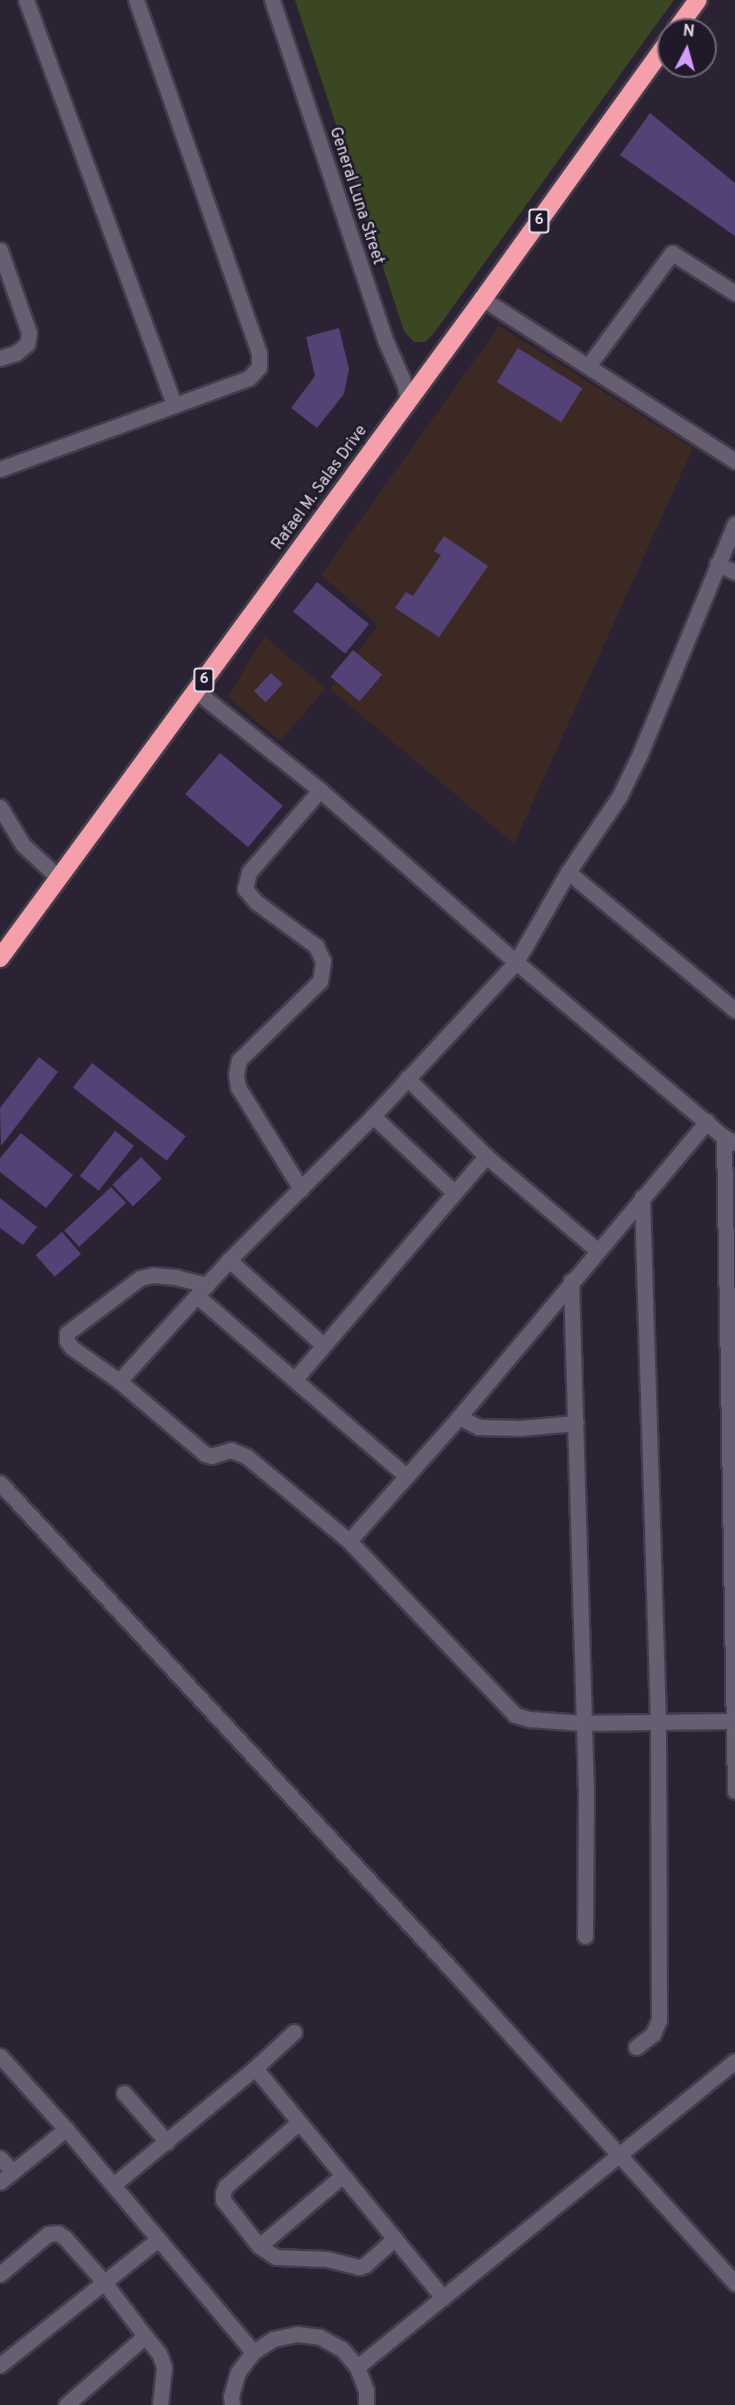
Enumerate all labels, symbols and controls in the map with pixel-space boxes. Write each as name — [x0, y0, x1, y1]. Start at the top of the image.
north arrow — [657, 18, 717, 78]
text: N — [682, 22, 695, 43]
street label: General Luna Street — [325, 125, 387, 267]
road number: 6 — [527, 209, 551, 233]
street label: Rafael M. Salas Drive — [268, 422, 372, 554]
road number: 6 — [192, 668, 216, 692]

